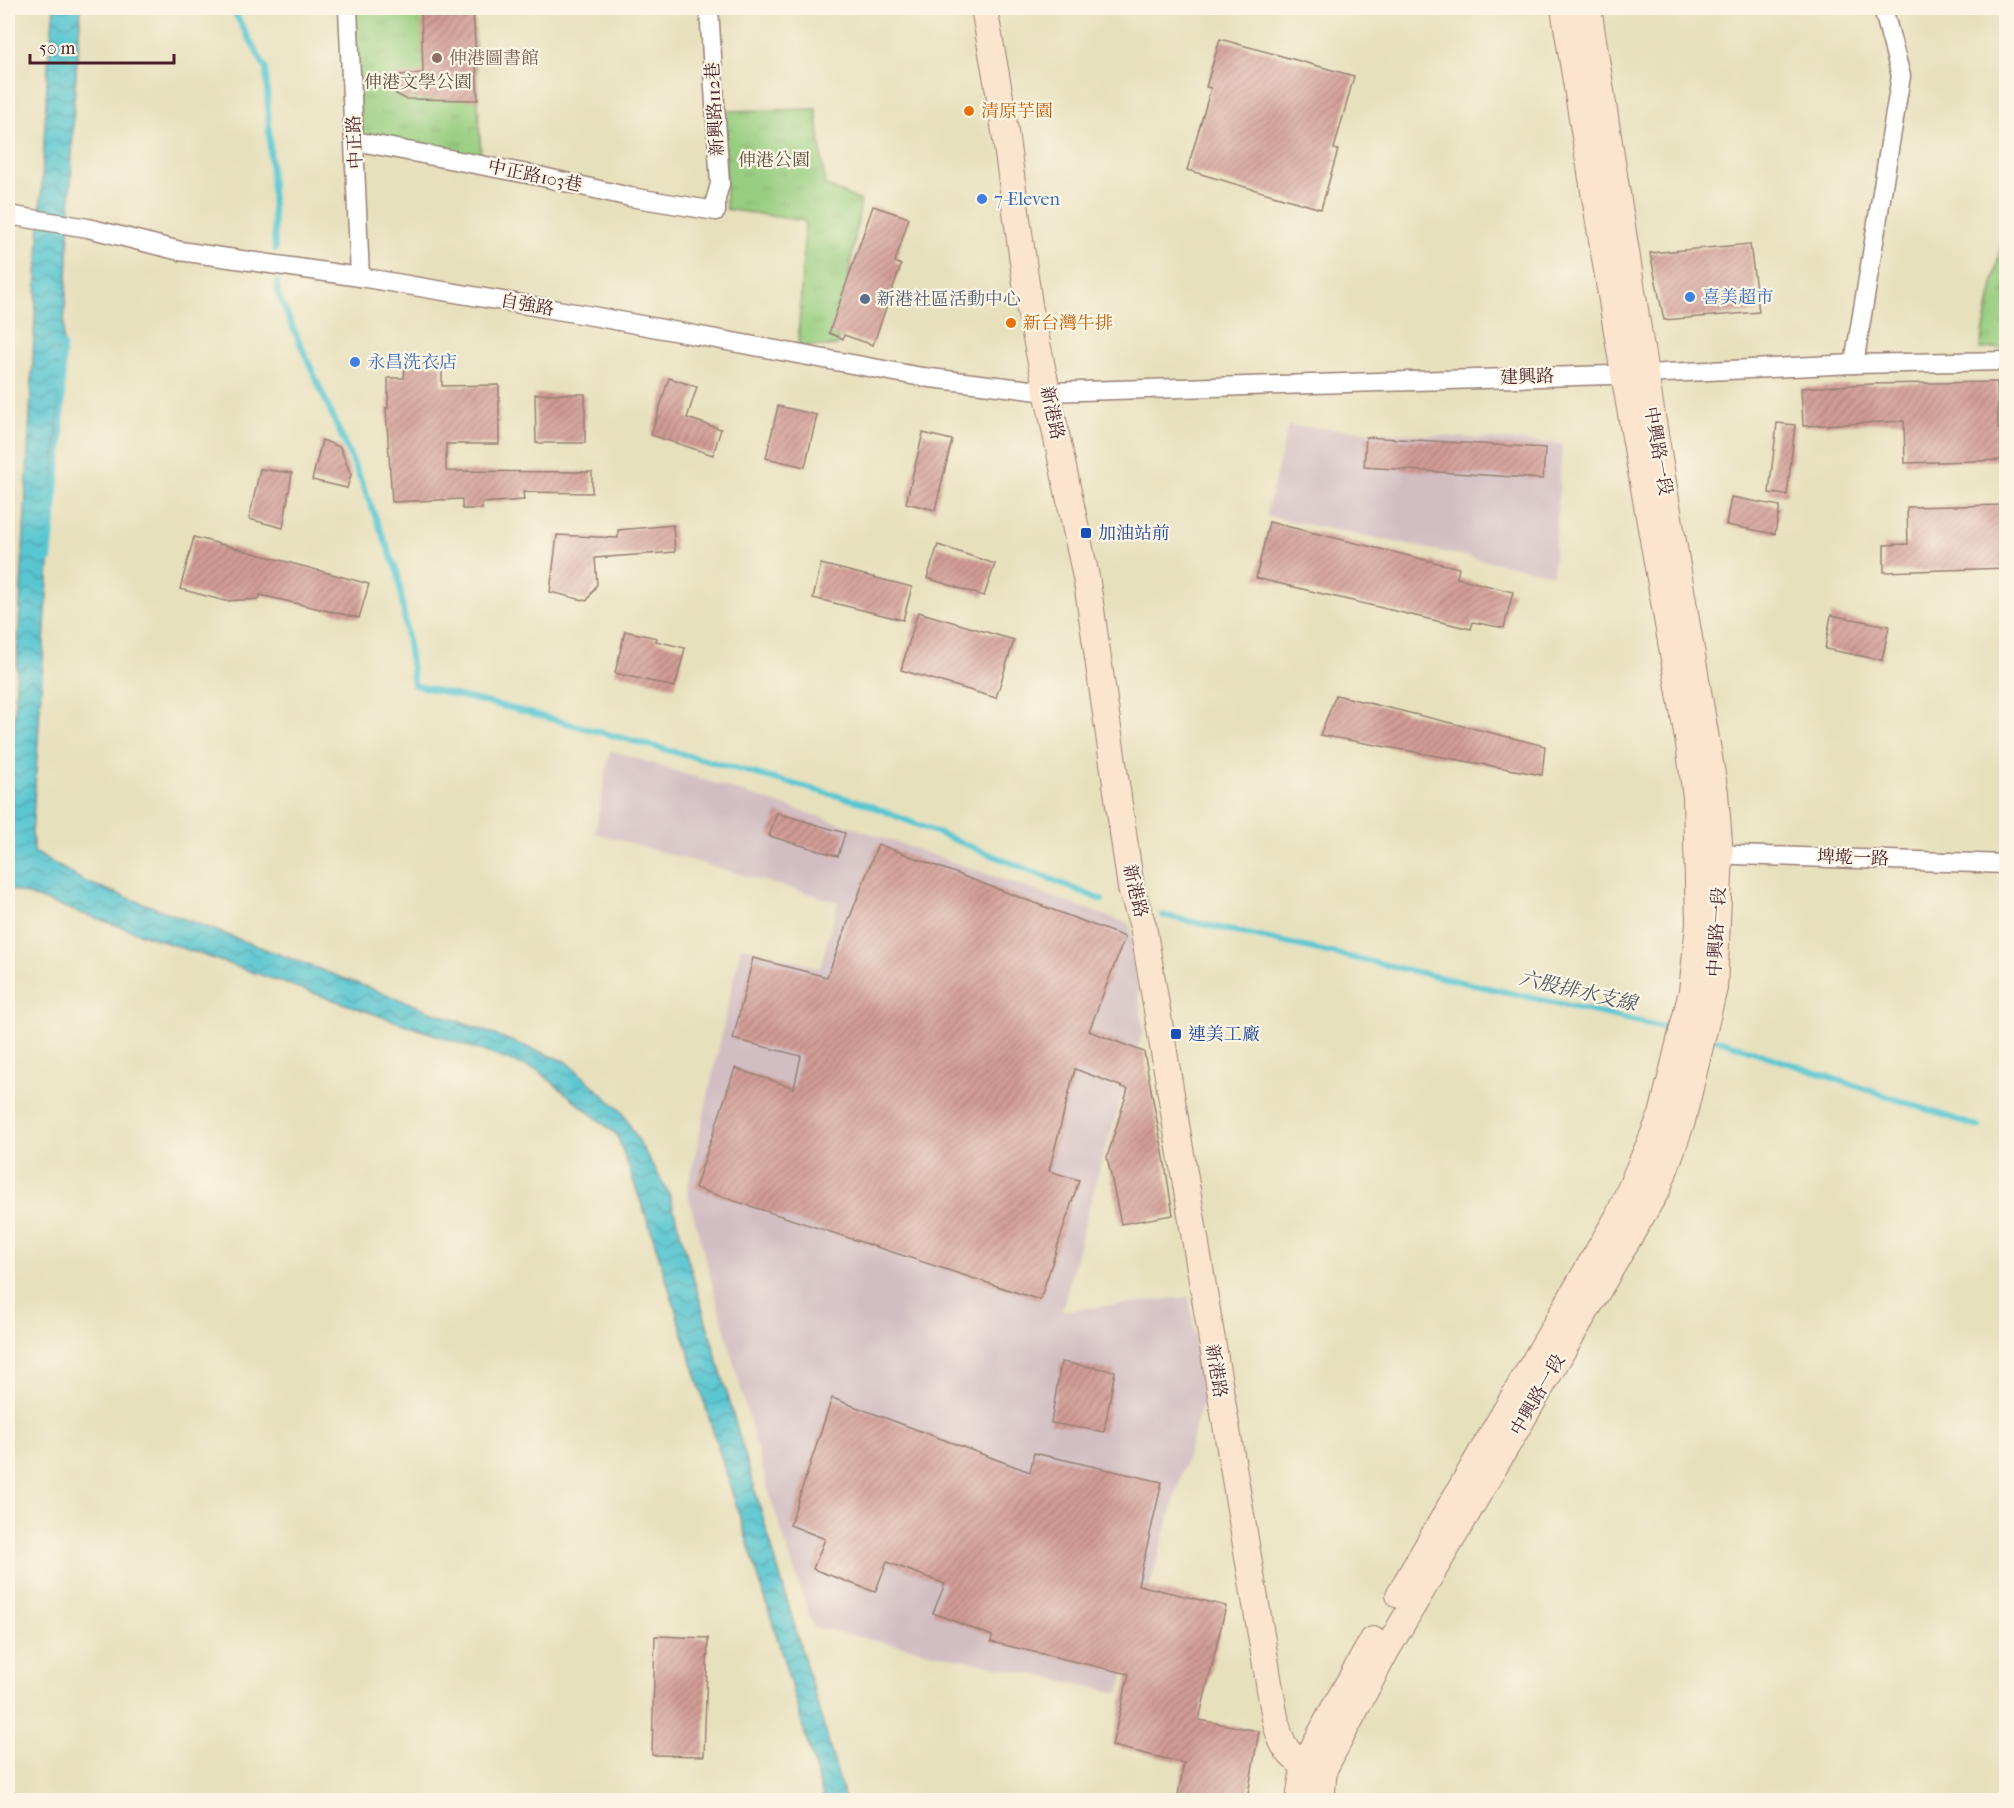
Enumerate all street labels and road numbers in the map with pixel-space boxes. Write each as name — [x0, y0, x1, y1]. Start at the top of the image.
street label: 新興路112巷 — [702, 61, 728, 157]
street label: 中正路 — [343, 114, 367, 170]
street label: 中正路103巷 — [486, 156, 584, 196]
street label: 自強路 — [499, 290, 555, 320]
street label: 建興路 — [1500, 366, 1554, 388]
street label: 新港路 — [1036, 384, 1068, 442]
street label: 中興路一段 — [1640, 405, 1676, 497]
street label: 埤墘一路 — [1817, 846, 1889, 870]
street label: 新港路 — [1119, 862, 1151, 920]
street label: 中興路一段 — [1704, 887, 1730, 977]
street label: 新港路 — [1201, 1343, 1231, 1399]
street label: 中興路一段 — [1506, 1351, 1570, 1439]

